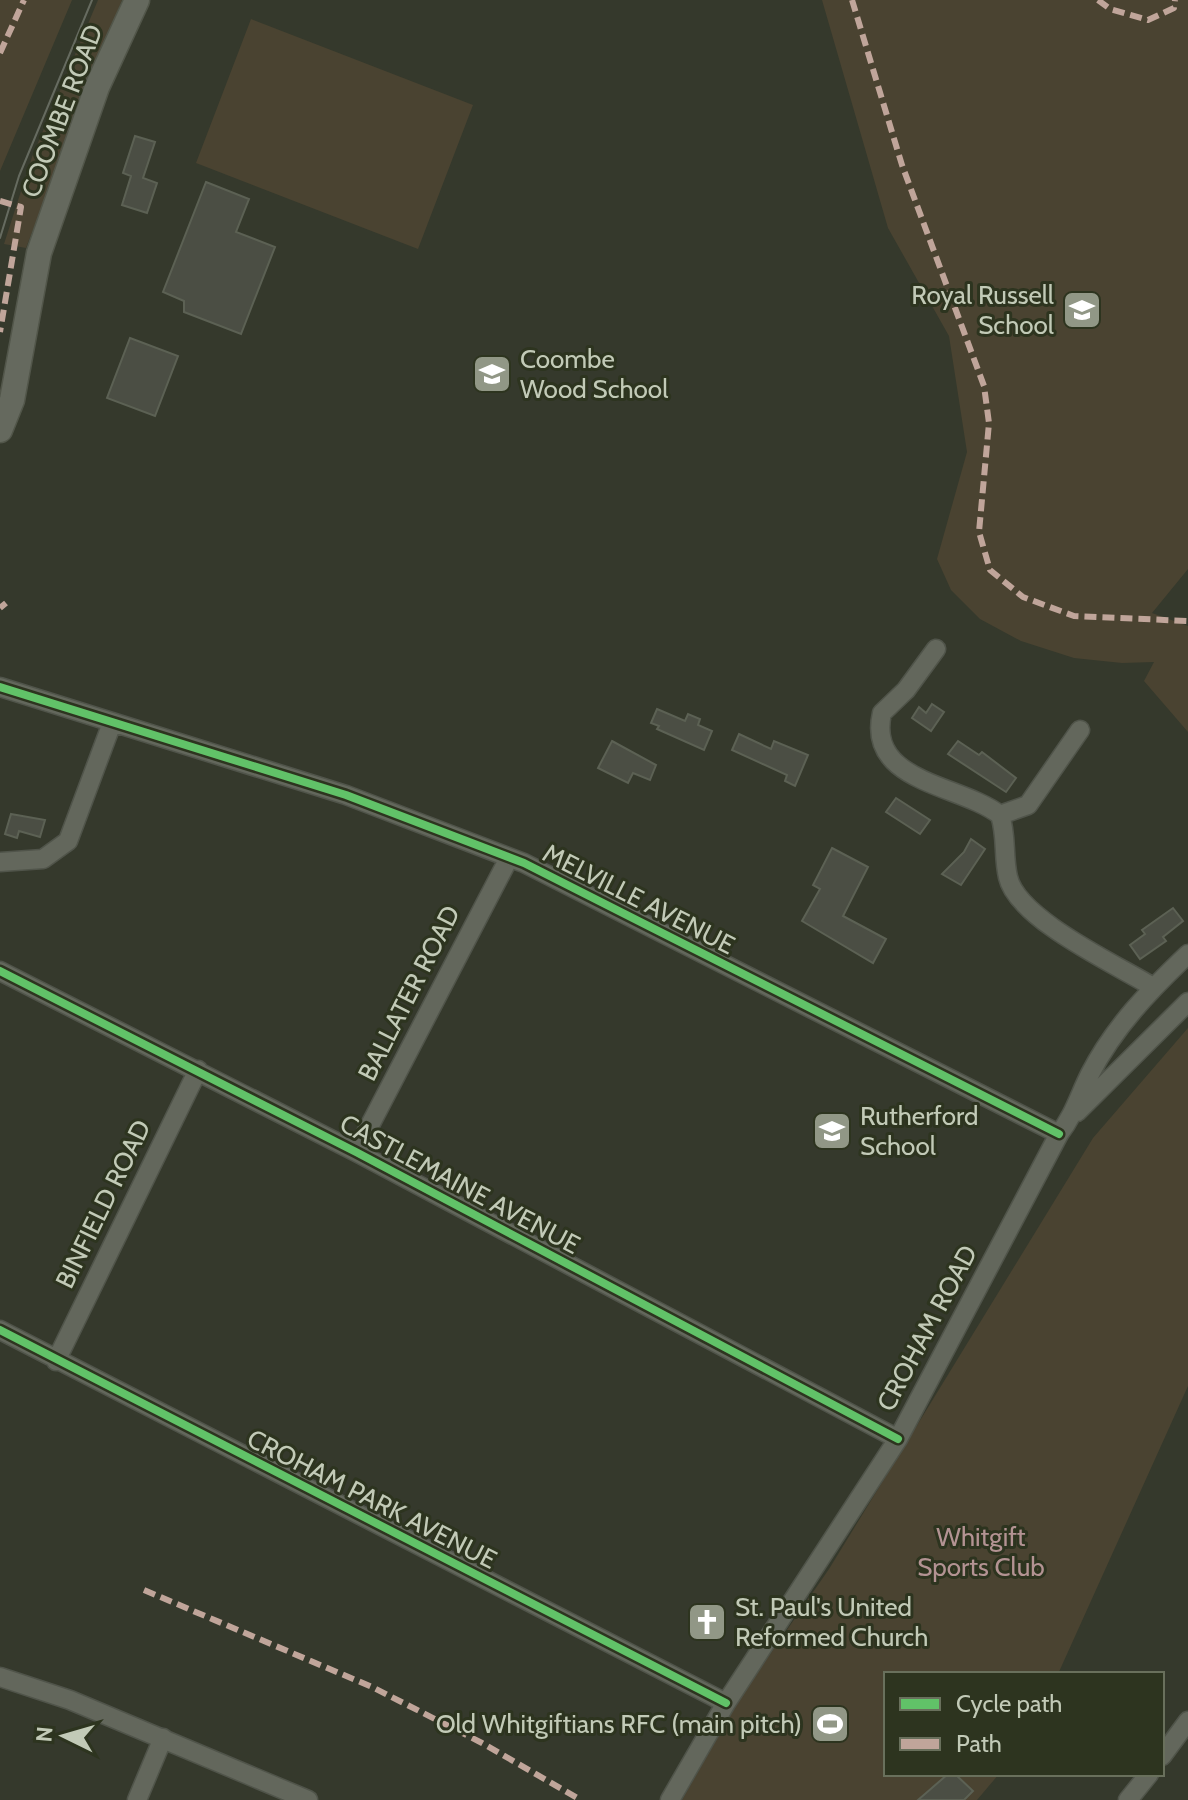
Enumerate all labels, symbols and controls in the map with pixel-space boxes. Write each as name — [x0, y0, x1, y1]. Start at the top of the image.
street label: COOMBE ROAD — [14, 20, 110, 202]
place label: Royal Russell School — [911, 279, 1054, 341]
school or university icon: Royal Russell School — [1061, 289, 1103, 331]
place label: Coombe Wood School — [520, 343, 668, 405]
school or university icon: Coombe Wood School — [471, 353, 513, 395]
street label: MELVILLE AVENUE — [538, 837, 740, 961]
street label: BALLATER ROAD — [351, 900, 467, 1086]
place label: Rutherford School — [860, 1100, 978, 1162]
street label: CASTLEMAINE AVENUE — [334, 1107, 586, 1261]
school or university icon: Rutherford School — [811, 1110, 853, 1152]
street label: BINFIELD ROAD — [48, 1115, 158, 1293]
street label: CROHAM ROAD — [870, 1240, 984, 1416]
street label: CROHAM PARK AVENUE — [242, 1422, 502, 1576]
park label: Whitgift Sports Club — [917, 1521, 1045, 1583]
place label: St. Paul's United Reformed Church — [735, 1591, 928, 1653]
church icon: St. Paul's United Reformed Church — [686, 1601, 728, 1643]
legend — [884, 1672, 1164, 1776]
text: Cycle path — [956, 1689, 1062, 1718]
north arrow — [24, 1696, 104, 1776]
sports icon: Old Whitgiftians RFC (main pitch) — [809, 1703, 851, 1745]
place label: Old Whitgiftians RFC (main pitch) — [436, 1708, 802, 1740]
text: N — [30, 1725, 59, 1743]
text: Path — [956, 1729, 1002, 1758]

